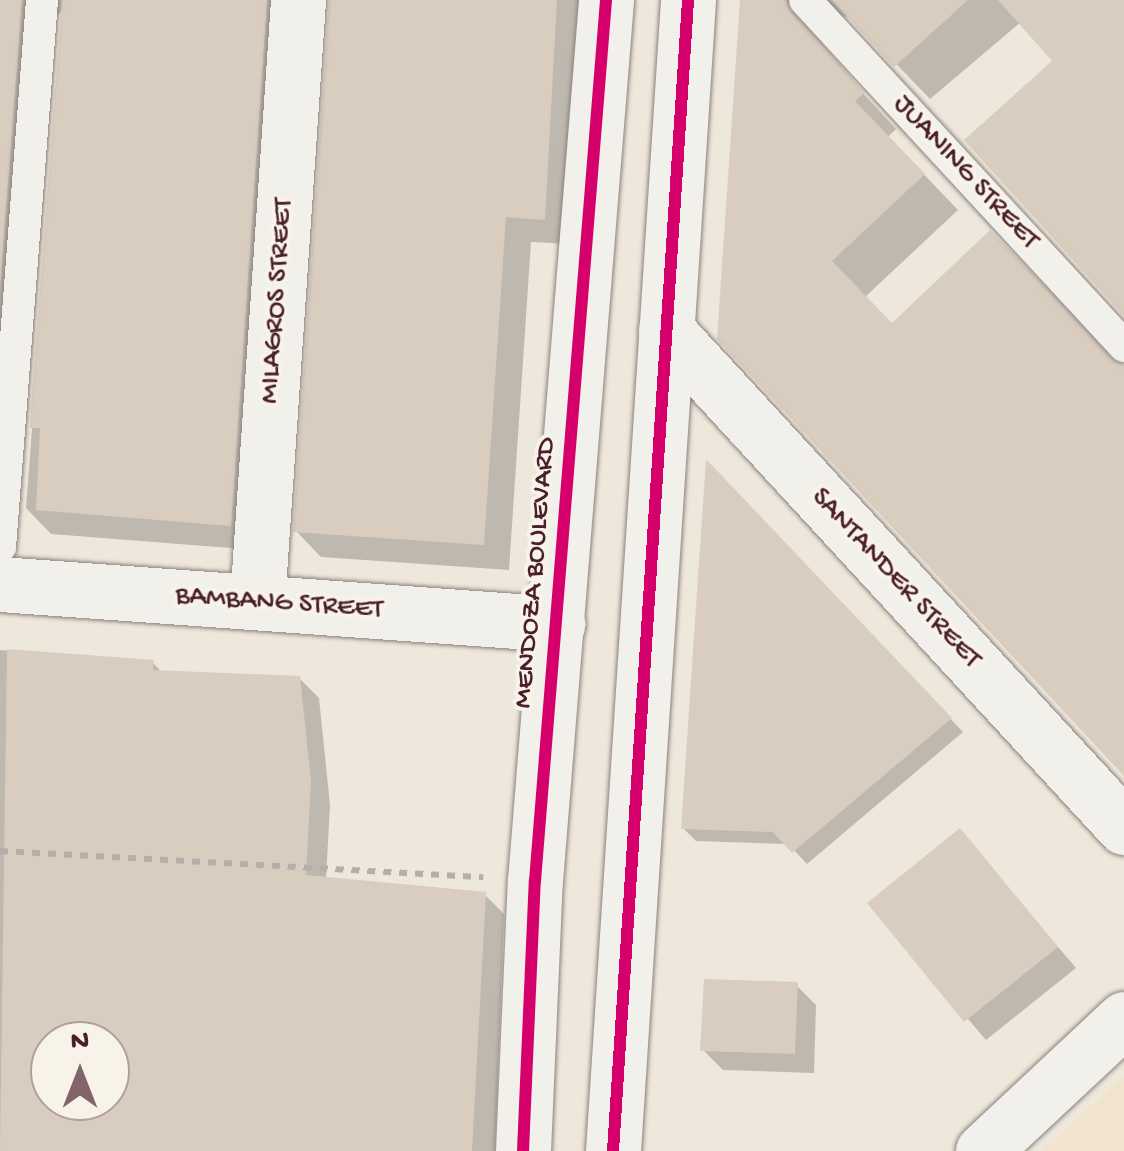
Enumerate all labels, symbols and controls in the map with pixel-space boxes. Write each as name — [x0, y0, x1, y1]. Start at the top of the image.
street label: JUANING STREET — [885, 89, 1045, 257]
street label: MILAGROS STREET — [254, 197, 302, 405]
street label: MENDOZA BOULEVARD — [507, 436, 565, 710]
street label: SANTANDER STREET — [803, 482, 987, 676]
street label: BAMBANG STREET — [174, 580, 384, 628]
north arrow — [30, 1021, 130, 1121]
text: N — [71, 1026, 89, 1059]

